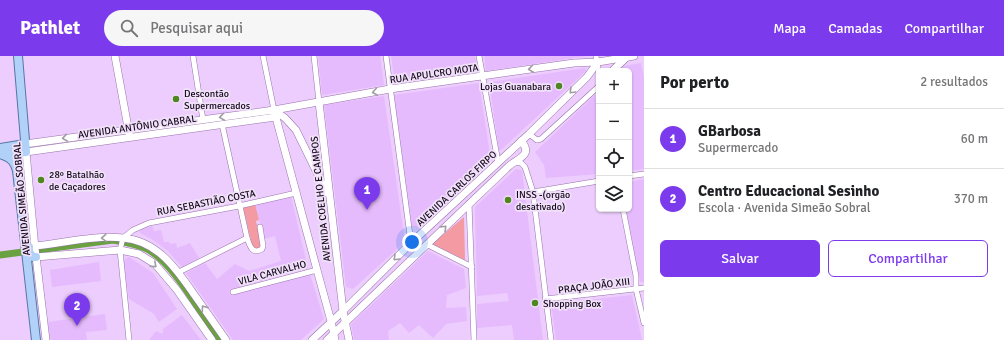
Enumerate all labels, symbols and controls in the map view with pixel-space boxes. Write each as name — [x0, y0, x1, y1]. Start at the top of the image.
search box — [104, 10, 384, 46]
text: Pathlet — [20, 16, 80, 40]
icon: search — [118, 17, 140, 39]
text: Pesquisar aqui — [150, 19, 243, 37]
text: Mapa — [773, 20, 806, 37]
text: Camadas — [828, 20, 882, 37]
text: Compartilhar — [904, 20, 984, 37]
street label: RUA APULCRO MOTA — [389, 62, 479, 86]
one-way arrow — [528, 64, 534, 73]
map controls — [596, 68, 632, 212]
button: + — [596, 68, 632, 104]
text: Por perto — [660, 72, 729, 93]
text: 2 resultados — [920, 74, 988, 90]
place label: Lojas Guanabara — [480, 81, 551, 93]
marker: Lojas Guanabara — [554, 81, 564, 91]
one-way arrow — [569, 86, 577, 94]
one-way arrow — [372, 87, 378, 96]
place label: Descontão Supermercados — [184, 88, 251, 112]
marker: Descontão Supermercados — [171, 94, 181, 104]
button: − — [596, 104, 632, 140]
one-way arrow — [219, 112, 225, 121]
street label: AVENIDA ANTÔNIO CABRAL — [77, 113, 197, 141]
text: GBarbosa — [698, 122, 761, 140]
text: 1 — [669, 131, 677, 147]
text: 60 m — [961, 131, 988, 147]
one-way arrow — [62, 133, 68, 142]
street label: AVENIDA COELHO E CAMPOS — [308, 135, 334, 262]
button: locate — [596, 140, 632, 176]
text: Supermercado — [698, 140, 778, 156]
street label: AVENIDA SIMEÃO SOBRAL — [11, 142, 33, 256]
street label: AVENIDA CARLOS FIRPO — [414, 148, 500, 229]
place label: 28º Batalhão de Caçadores — [49, 169, 106, 193]
marker: 28º Batalhão de Caçadores — [36, 175, 46, 185]
button: layers — [596, 176, 632, 212]
pin: 1 — [354, 177, 380, 210]
text: Centro Educacional Sesinho — [698, 182, 879, 200]
street label: RUA SEBASTIÃO COSTA — [156, 188, 257, 218]
place label: INSS -(orgão desativado) — [516, 189, 570, 213]
text: 2 — [669, 191, 677, 207]
text: 370 m — [954, 191, 988, 207]
marker: INSS -(orgão desativado) — [503, 195, 513, 205]
text: Escola · Avenida Simeão Sobral — [698, 200, 871, 216]
one-way arrow — [439, 225, 447, 232]
your location — [402, 232, 422, 252]
one-way arrow — [101, 233, 107, 242]
button: Salvar — [660, 240, 820, 277]
button: Compartilhar — [828, 240, 988, 277]
one-way arrow — [393, 253, 401, 261]
street label: VILA CARVALHO — [237, 258, 308, 288]
one-way arrow — [150, 260, 157, 267]
street label: PRAÇA JOÃO XIII — [557, 276, 631, 296]
pin: 2 — [64, 293, 90, 326]
marker: Shopping Box — [530, 298, 540, 308]
place label: Shopping Box — [543, 298, 602, 310]
one-way arrow — [202, 306, 209, 313]

